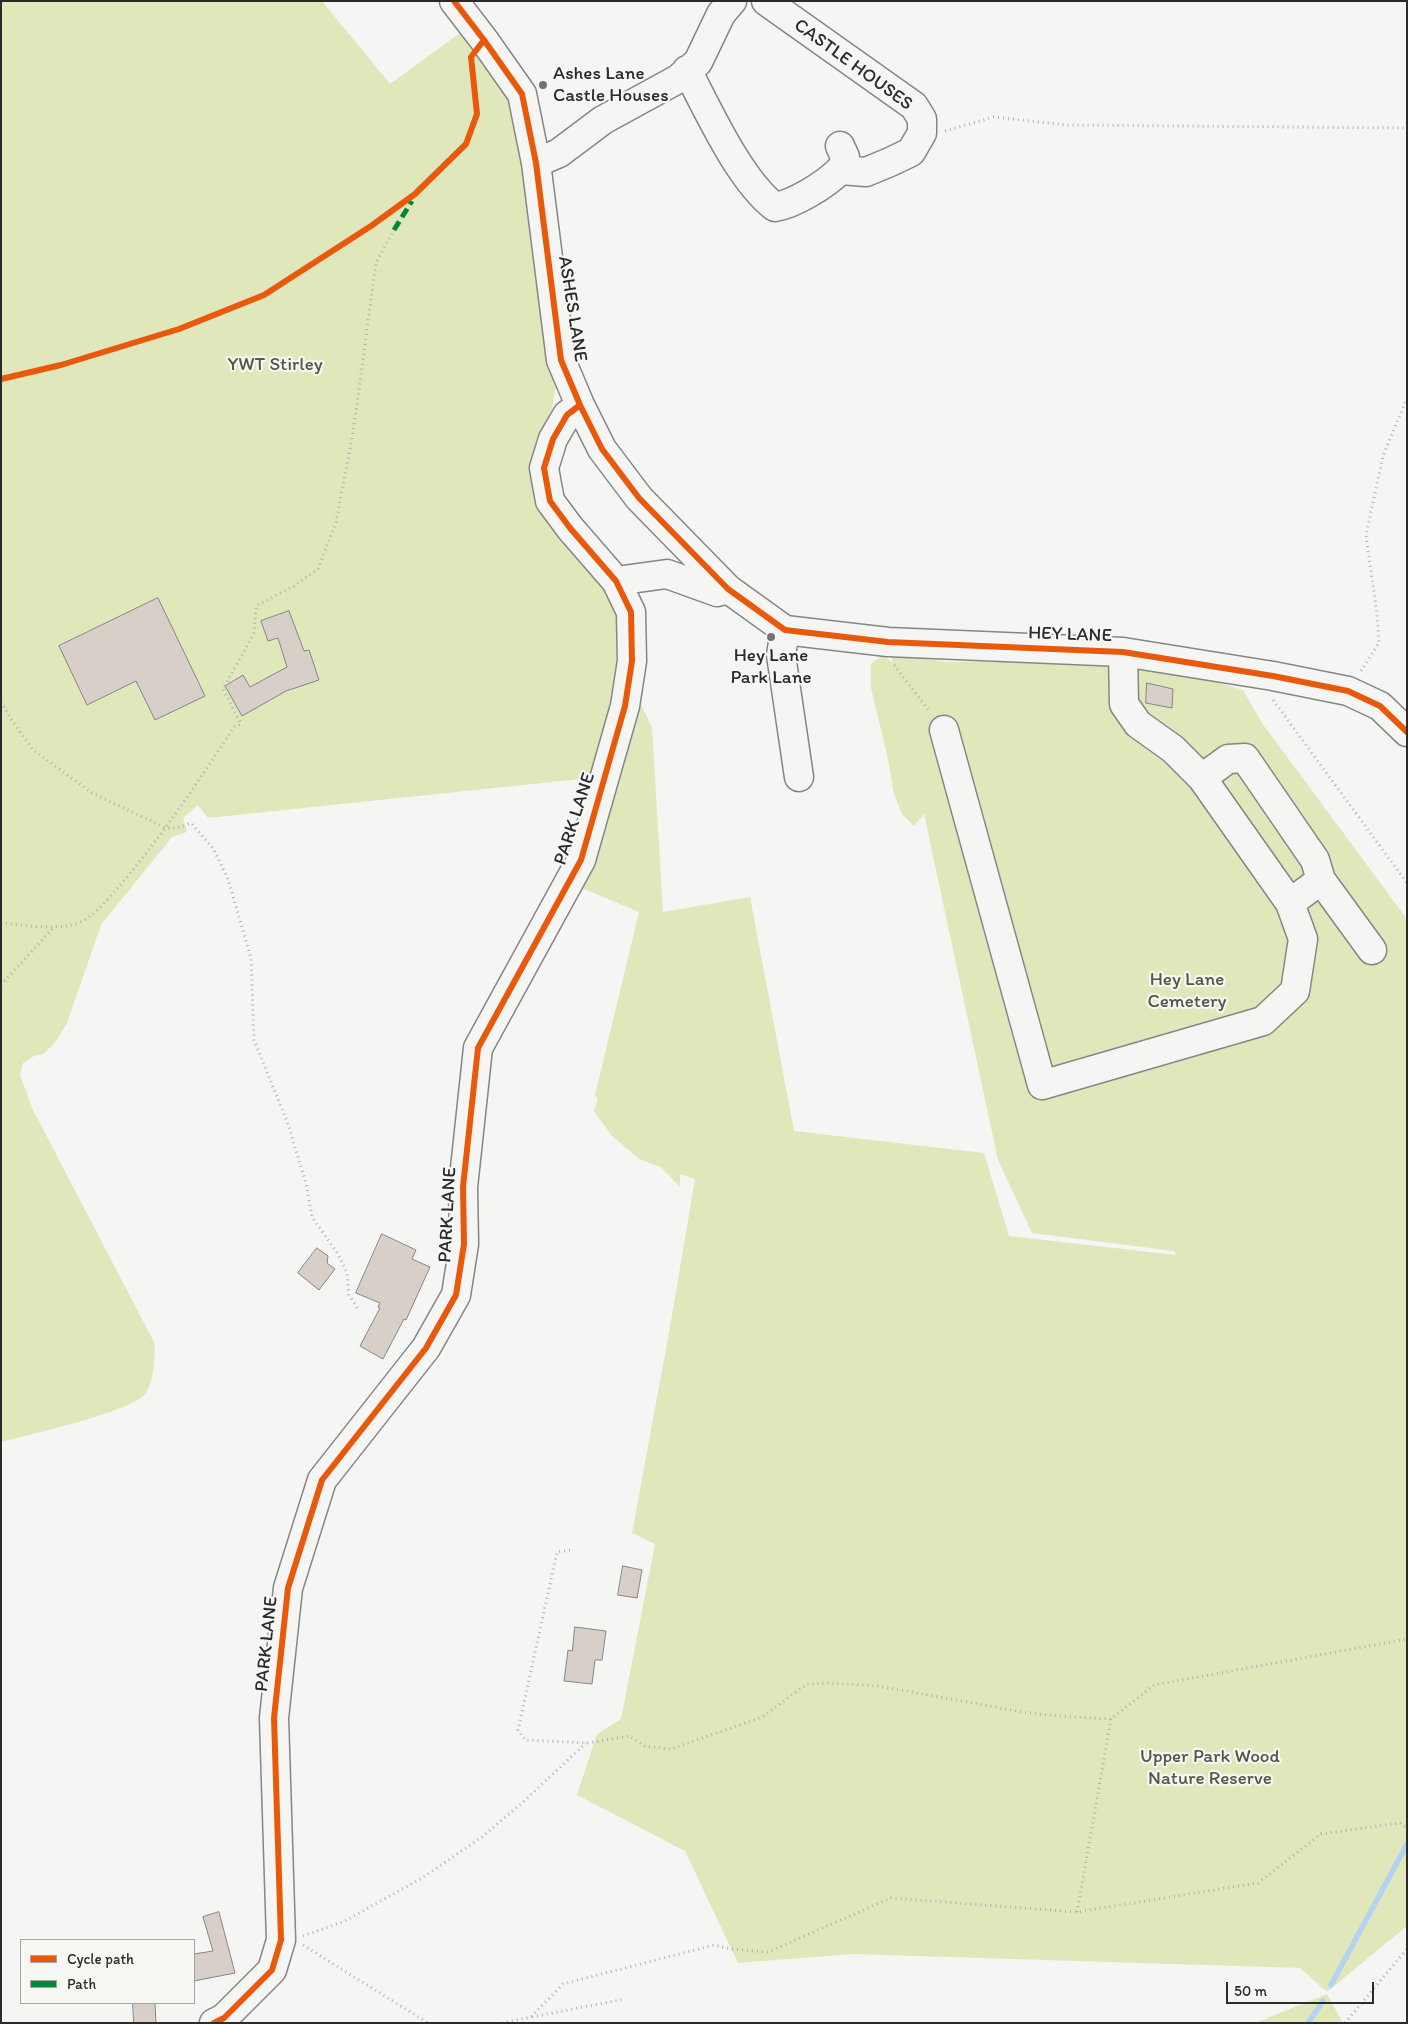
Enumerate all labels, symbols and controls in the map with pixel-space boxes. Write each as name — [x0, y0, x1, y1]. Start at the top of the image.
street label: CASTLE HOUSES — [789, 14, 917, 116]
place label: Ashes Lane Castle Houses — [553, 63, 669, 107]
marker: Ashes Lane Castle Houses — [537, 79, 549, 91]
street label: ASHES LANE — [552, 254, 592, 364]
park label: YWT Stirley — [227, 354, 323, 376]
street label: HEY LANE — [1028, 622, 1112, 648]
marker: Hey Lane Park Lane — [765, 631, 777, 643]
place label: Hey Lane Park Lane — [731, 645, 811, 689]
street label: PARK LANE — [549, 770, 601, 868]
park label: Hey Lane Cemetery — [1147, 969, 1227, 1013]
street label: PARK LANE — [434, 1167, 462, 1263]
street label: PARK LANE — [251, 1595, 283, 1693]
park label: Upper Park Wood Nature Reserve — [1140, 1746, 1280, 1790]
legend — [20, 1939, 195, 2004]
text: Cycle path — [67, 1950, 134, 1968]
scale bar — [1228, 1972, 1376, 2004]
text: Path — [67, 1975, 96, 1993]
text: 50 m — [1234, 1982, 1267, 2000]

